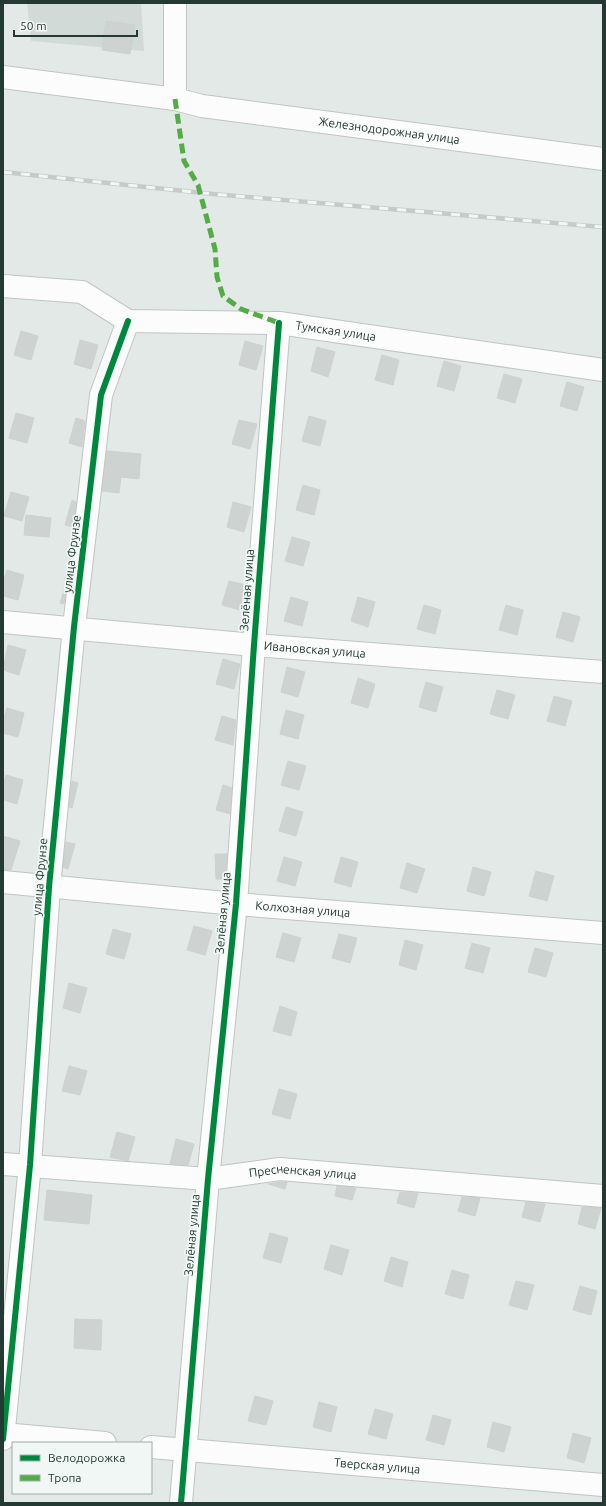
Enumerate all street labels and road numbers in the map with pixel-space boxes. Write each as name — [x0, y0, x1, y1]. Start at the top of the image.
street label: Железнодорожная улица — [318, 114, 461, 146]
street label: Тумская улица — [295, 318, 377, 343]
street label: улица Фрунзе — [60, 514, 83, 593]
street label: Зелёная улица — [237, 548, 256, 631]
street label: Ивановская улица — [263, 639, 366, 660]
street label: улица Фрунзе — [30, 837, 49, 916]
street label: Зелёная улица — [212, 871, 233, 954]
street label: Колхозная улица — [255, 899, 351, 919]
street label: Пресненская улица — [248, 1162, 357, 1181]
street label: Зелёная улица — [181, 1193, 202, 1276]
street label: Тверская улица — [334, 1455, 421, 1476]

